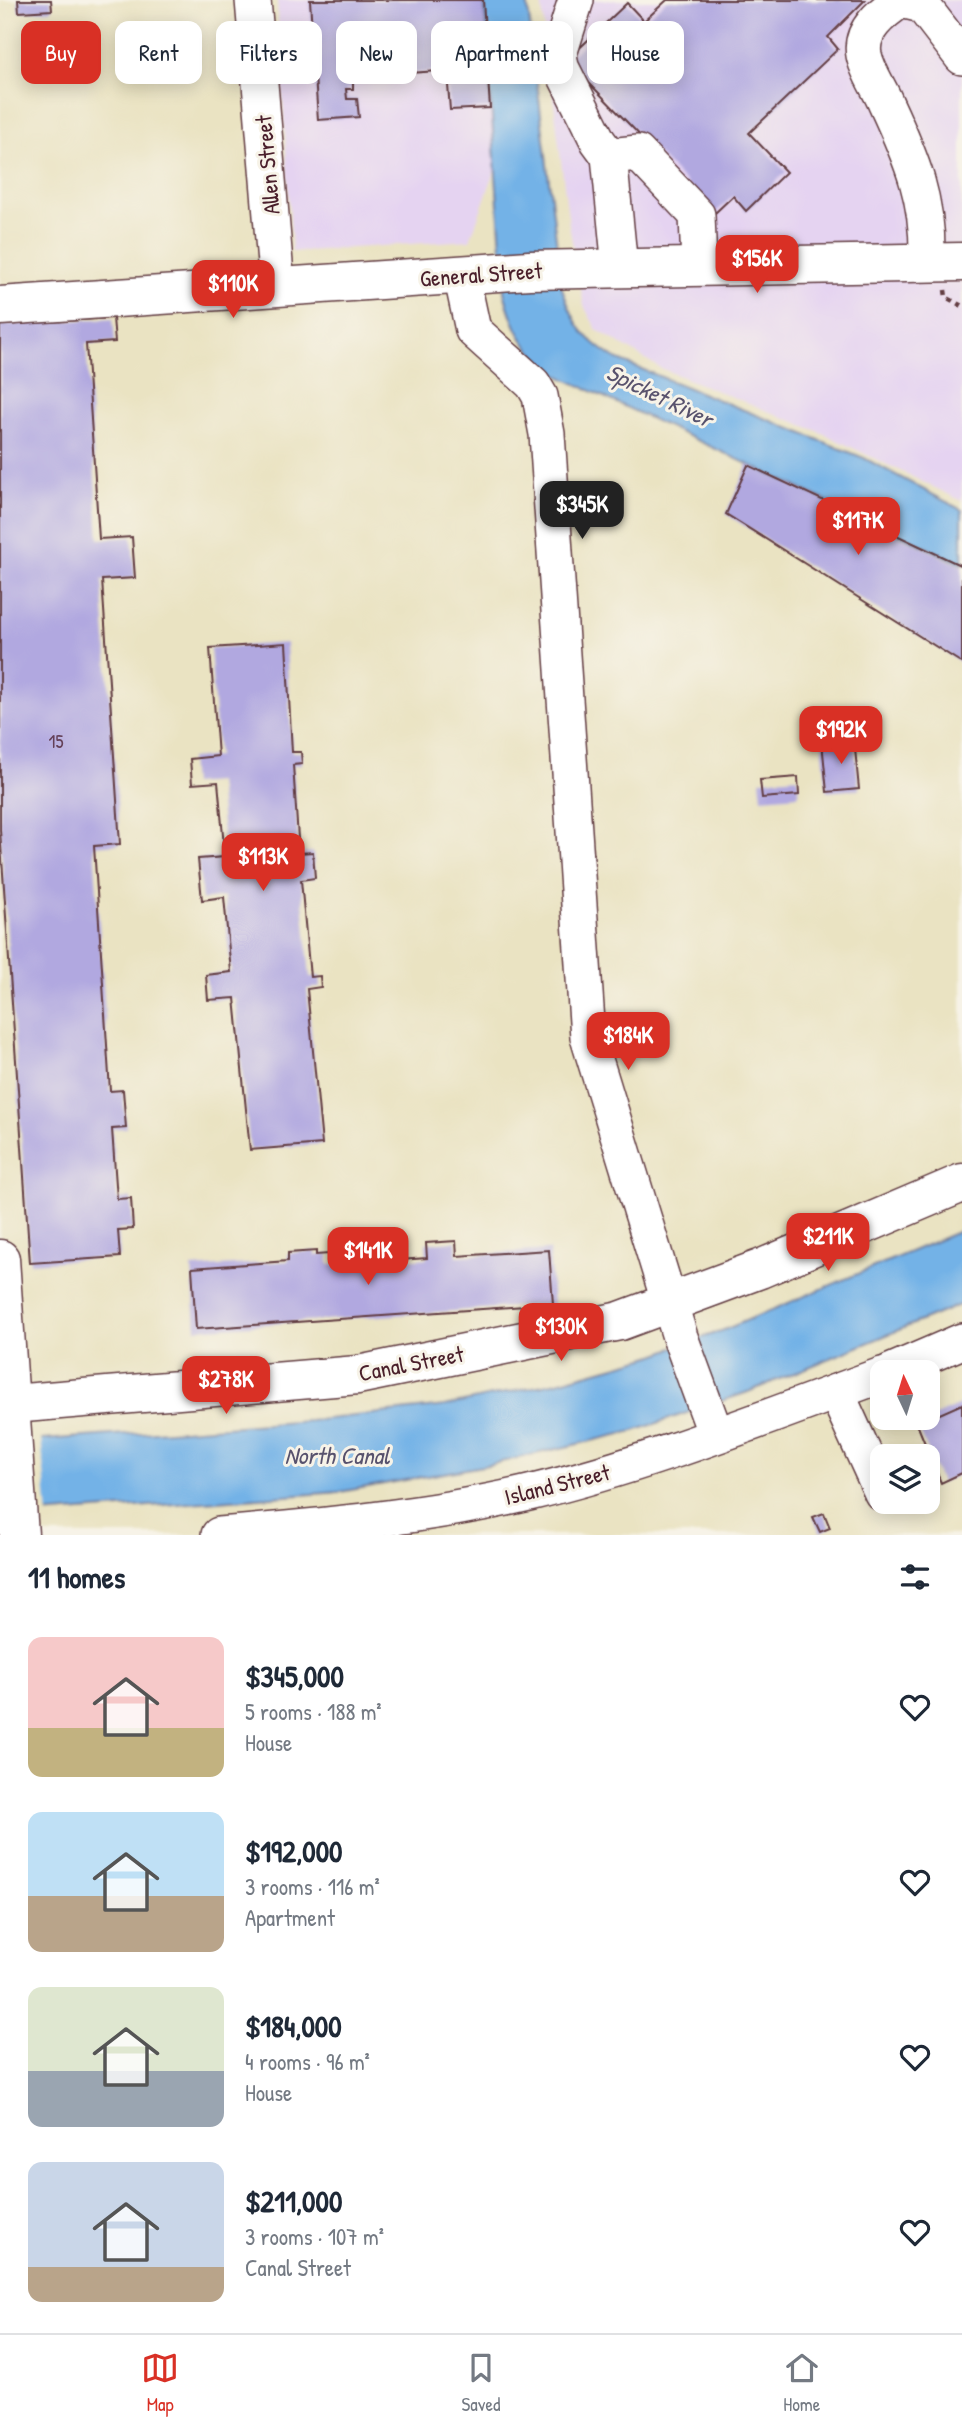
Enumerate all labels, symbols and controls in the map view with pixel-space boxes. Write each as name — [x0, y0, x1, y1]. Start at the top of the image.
chip: Buy — [21, 21, 101, 84]
chip: Rent — [115, 21, 202, 84]
chip: Filters — [216, 21, 322, 84]
chip: New — [336, 21, 417, 84]
chip: Apartment — [431, 21, 573, 84]
chip: House — [587, 21, 684, 84]
street label: Allen Street — [247, 113, 287, 216]
pin: $156K — [708, 236, 806, 295]
text: $156K — [732, 242, 782, 273]
street label: General Street — [419, 254, 544, 294]
pin: $110K — [184, 260, 282, 320]
text: $110K — [208, 267, 258, 298]
water label: Spicket River — [601, 356, 721, 436]
pin: $345K — [533, 482, 631, 541]
text: $345K — [556, 488, 608, 519]
pin: $117K — [809, 498, 907, 557]
text: $117K — [832, 504, 884, 535]
pin: $192K — [792, 706, 890, 766]
text: $192K — [815, 713, 867, 744]
house number: 15 — [49, 728, 63, 754]
pin: $113K — [214, 834, 312, 893]
text: $113K — [238, 840, 288, 871]
pin: $184K — [579, 1012, 677, 1072]
text: $184K — [603, 1019, 653, 1050]
pin: $211K — [779, 1214, 877, 1273]
text: $211K — [802, 1220, 854, 1251]
pin: $141K — [319, 1228, 417, 1287]
text: $141K — [343, 1234, 393, 1265]
pin: $130K — [512, 1304, 610, 1363]
text: $130K — [535, 1310, 587, 1341]
street label: Canal Street — [356, 1337, 467, 1388]
pin: $278K — [177, 1356, 275, 1416]
north arrow — [870, 1360, 940, 1430]
map controls — [870, 1360, 940, 1514]
text: $278K — [198, 1363, 254, 1394]
water label: North Canal — [285, 1439, 391, 1471]
button: layers — [870, 1444, 940, 1514]
street label: Island Street — [501, 1456, 614, 1512]
text: 11 homes — [28, 1557, 125, 1597]
icon: filters — [896, 1558, 934, 1596]
text: $345,000 — [245, 1656, 344, 1696]
icon: home — [84, 1665, 168, 1749]
icon: heart — [896, 1688, 934, 1726]
text: 5 rooms · 188 m² — [245, 1696, 382, 1727]
text: House — [245, 1727, 292, 1758]
text: $192,000 — [245, 1831, 343, 1871]
icon: home — [84, 1840, 168, 1924]
icon: heart — [896, 1863, 934, 1901]
text: 3 rooms · 116 m² — [245, 1871, 380, 1902]
text: Apartment — [245, 1902, 335, 1933]
text: $184,000 — [245, 2006, 342, 2046]
icon: home — [84, 2015, 168, 2099]
icon: heart — [896, 2038, 934, 2076]
text: 4 rooms · 96 m² — [245, 2046, 370, 2077]
text: House — [245, 2077, 292, 2108]
text: $211,000 — [245, 2181, 342, 2221]
icon: home — [84, 2190, 168, 2274]
icon: heart — [896, 2213, 934, 2251]
text: 3 rooms · 107 m² — [245, 2221, 384, 2252]
text: Canal Street — [245, 2252, 351, 2283]
tab: Map — [141, 2349, 179, 2417]
tab: Saved — [462, 2349, 500, 2417]
tab: Home — [783, 2349, 821, 2417]

